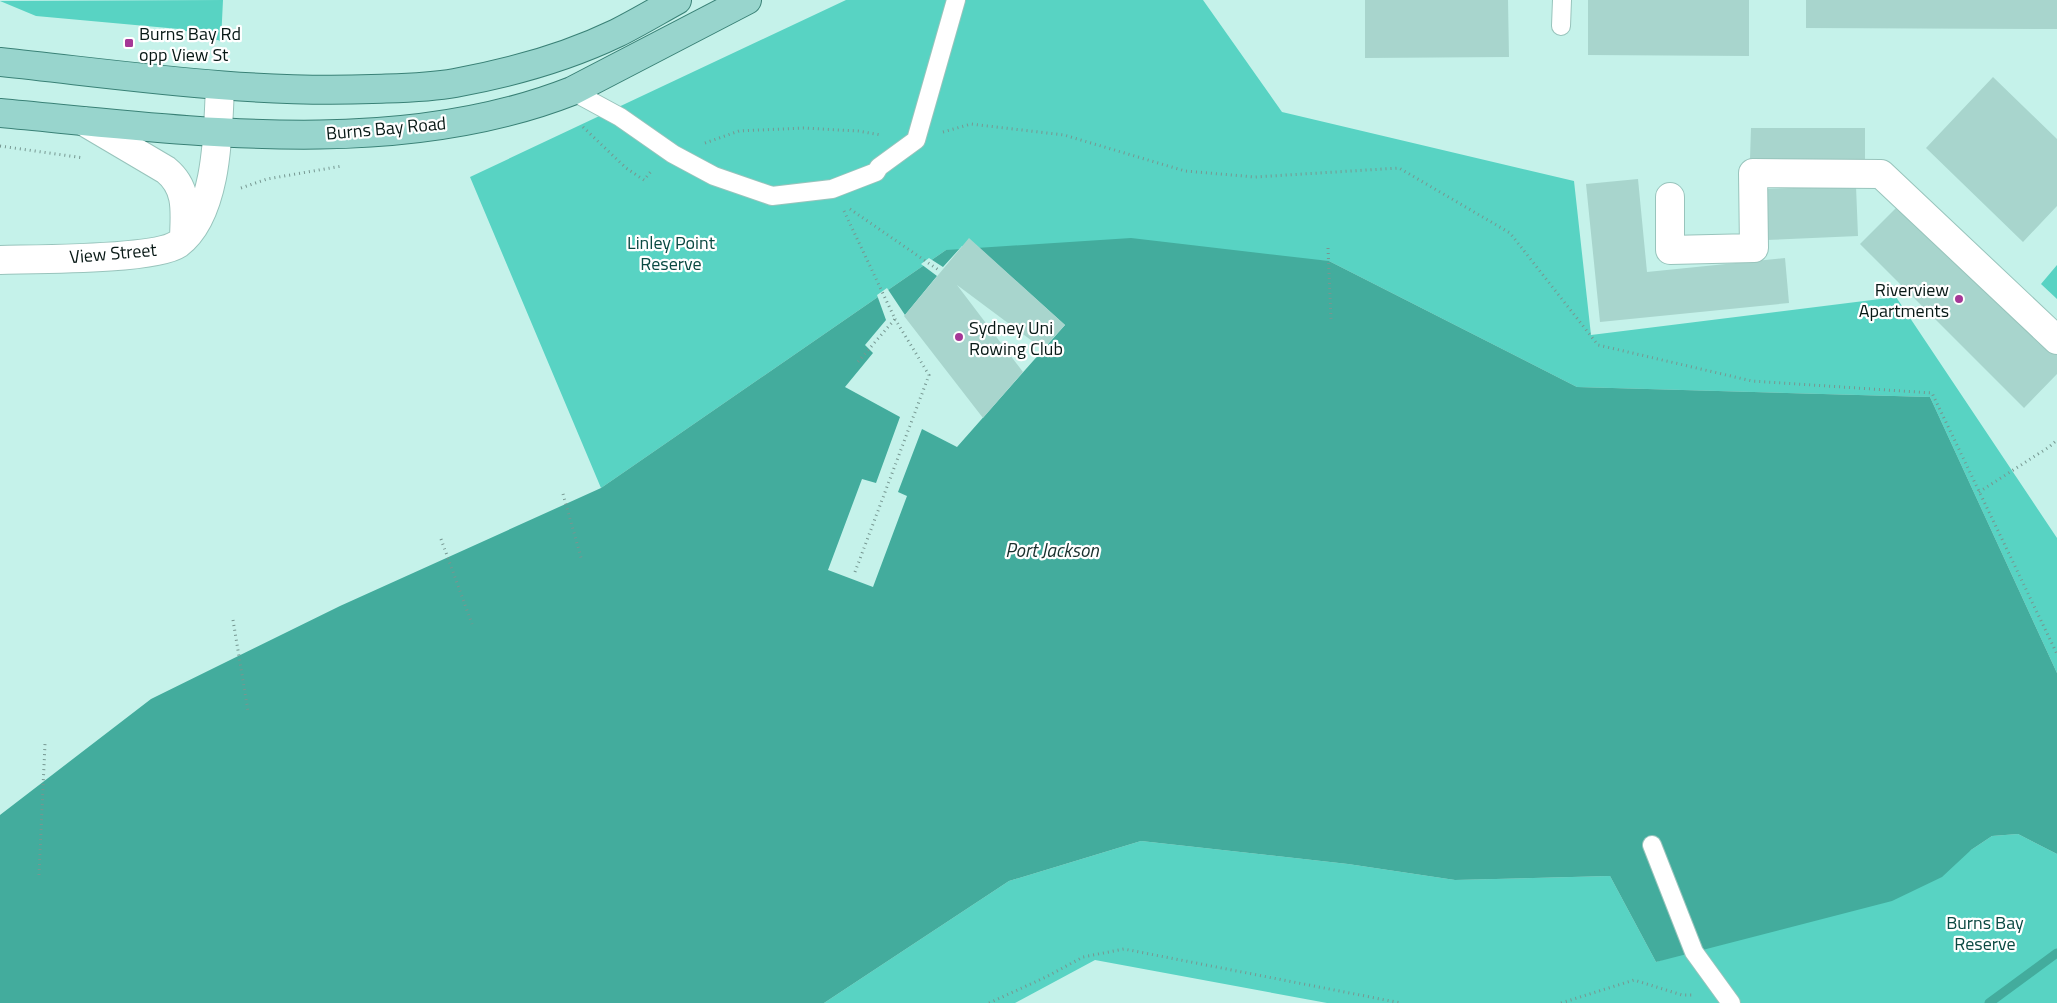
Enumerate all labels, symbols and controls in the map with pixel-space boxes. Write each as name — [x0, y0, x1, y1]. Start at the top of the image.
place label: Burns Bay Rd opp View St — [139, 20, 241, 68]
marker: Burns Bay Rd opp View St — [123, 37, 135, 49]
street label: Burns Bay Road — [325, 109, 447, 147]
park label: Linley Point Reserve — [627, 229, 716, 277]
street label: View Street — [68, 236, 158, 270]
place label: Riverview Apartments — [1859, 276, 1949, 324]
marker: Riverview Apartments — [1953, 293, 1965, 305]
place label: Sydney Uni Rowing Club — [969, 314, 1063, 362]
marker: Sydney Uni Rowing Club — [953, 331, 965, 343]
water label: Port Jackson — [1005, 535, 1099, 564]
park label: Burns Bay Reserve — [1946, 909, 2024, 957]

